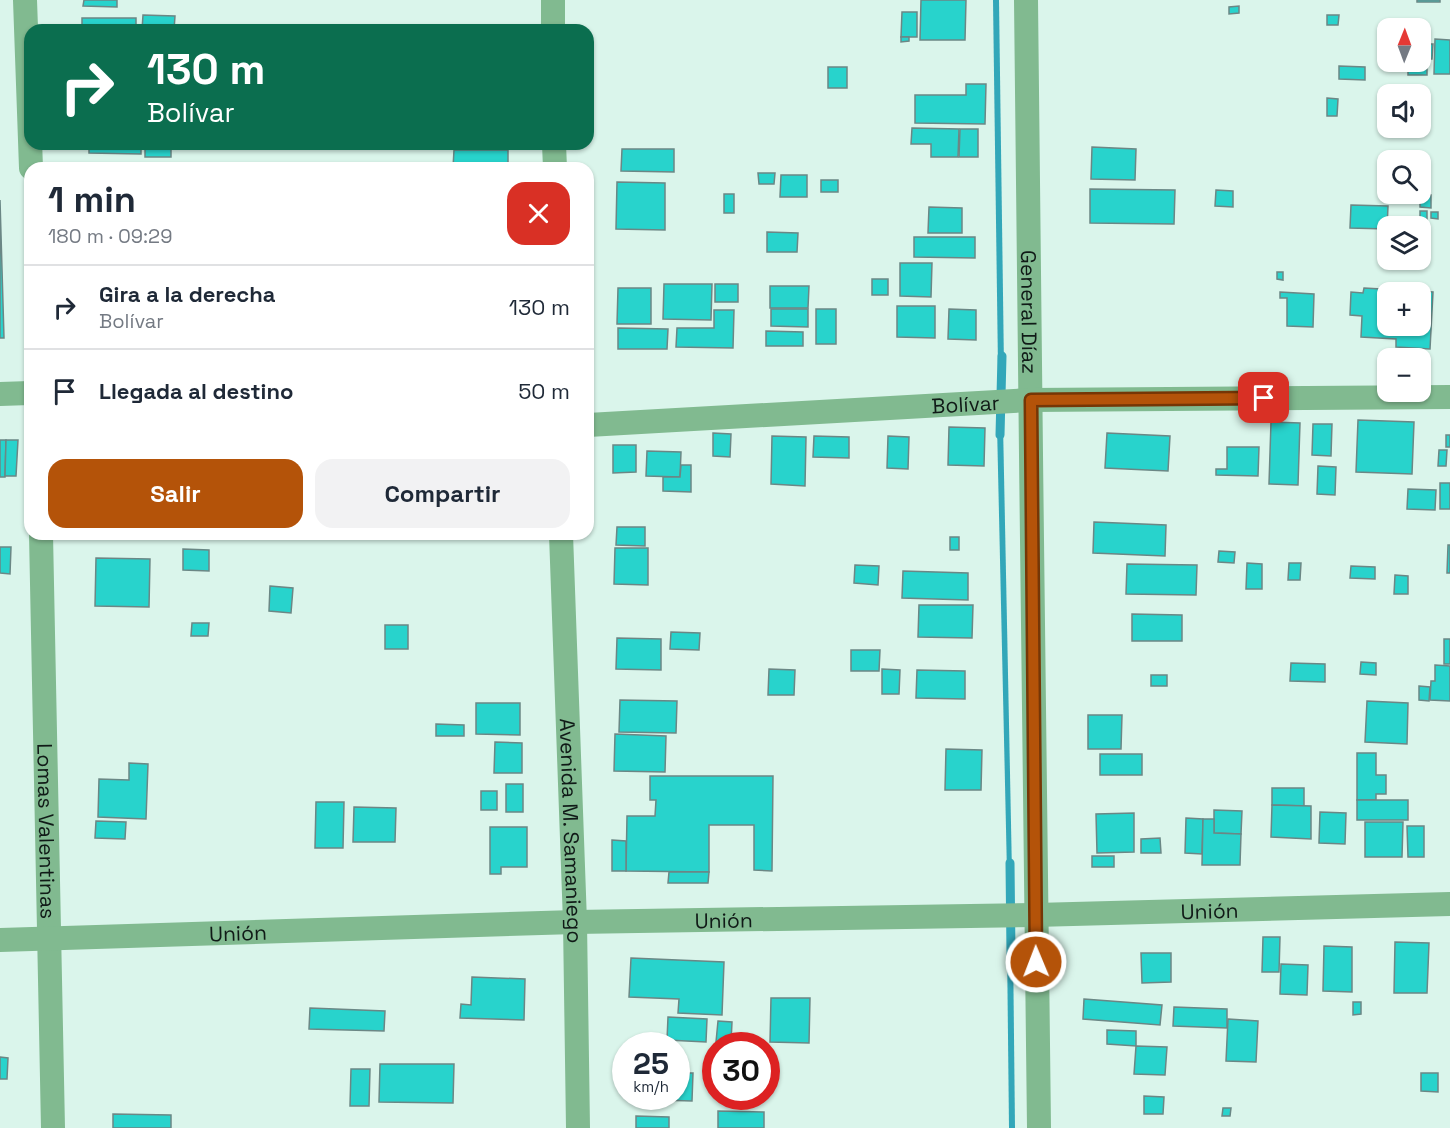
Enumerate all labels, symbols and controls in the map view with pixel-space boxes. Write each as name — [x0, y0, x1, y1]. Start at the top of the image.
north arrow — [1377, 18, 1431, 72]
map controls — [1377, 18, 1431, 402]
text: 130 m — [147, 43, 265, 96]
icon: right — [48, 48, 126, 126]
button: sound — [1377, 84, 1431, 138]
text: Bolívar — [147, 95, 235, 130]
button: search — [1377, 150, 1431, 204]
text: 1 min — [48, 177, 136, 223]
button: close — [507, 182, 570, 245]
button: layers — [1377, 216, 1431, 270]
text: 180 m · 09:29 — [48, 223, 172, 249]
street label: General Díaz — [1015, 250, 1044, 374]
text: Gira a la derecha — [99, 280, 276, 308]
button: + — [1377, 282, 1431, 336]
icon: right — [48, 291, 81, 324]
text: 130 m — [509, 293, 570, 321]
text: Bolívar — [99, 308, 164, 334]
button: − — [1377, 348, 1431, 402]
pin — [1238, 372, 1289, 423]
icon: arrive — [48, 375, 81, 408]
text: Llegada al destino — [99, 377, 293, 405]
text: 50 m — [518, 377, 570, 405]
icon: arrive — [1247, 381, 1280, 414]
street label: Bolívar — [931, 388, 1000, 419]
button: Salir — [48, 459, 303, 528]
button: Compartir — [315, 459, 570, 528]
street label: Avenida M. Samaniego — [554, 718, 589, 944]
street label: Lomas Valentinas — [32, 743, 62, 919]
street label: Unión — [1180, 896, 1239, 925]
street label: Unión — [695, 906, 753, 934]
street label: Unión — [209, 918, 267, 947]
position arrow — [1004, 930, 1068, 994]
speed limit sign: 30 — [702, 1032, 780, 1110]
text: 25 — [633, 1044, 669, 1083]
text: km/h — [633, 1077, 669, 1096]

